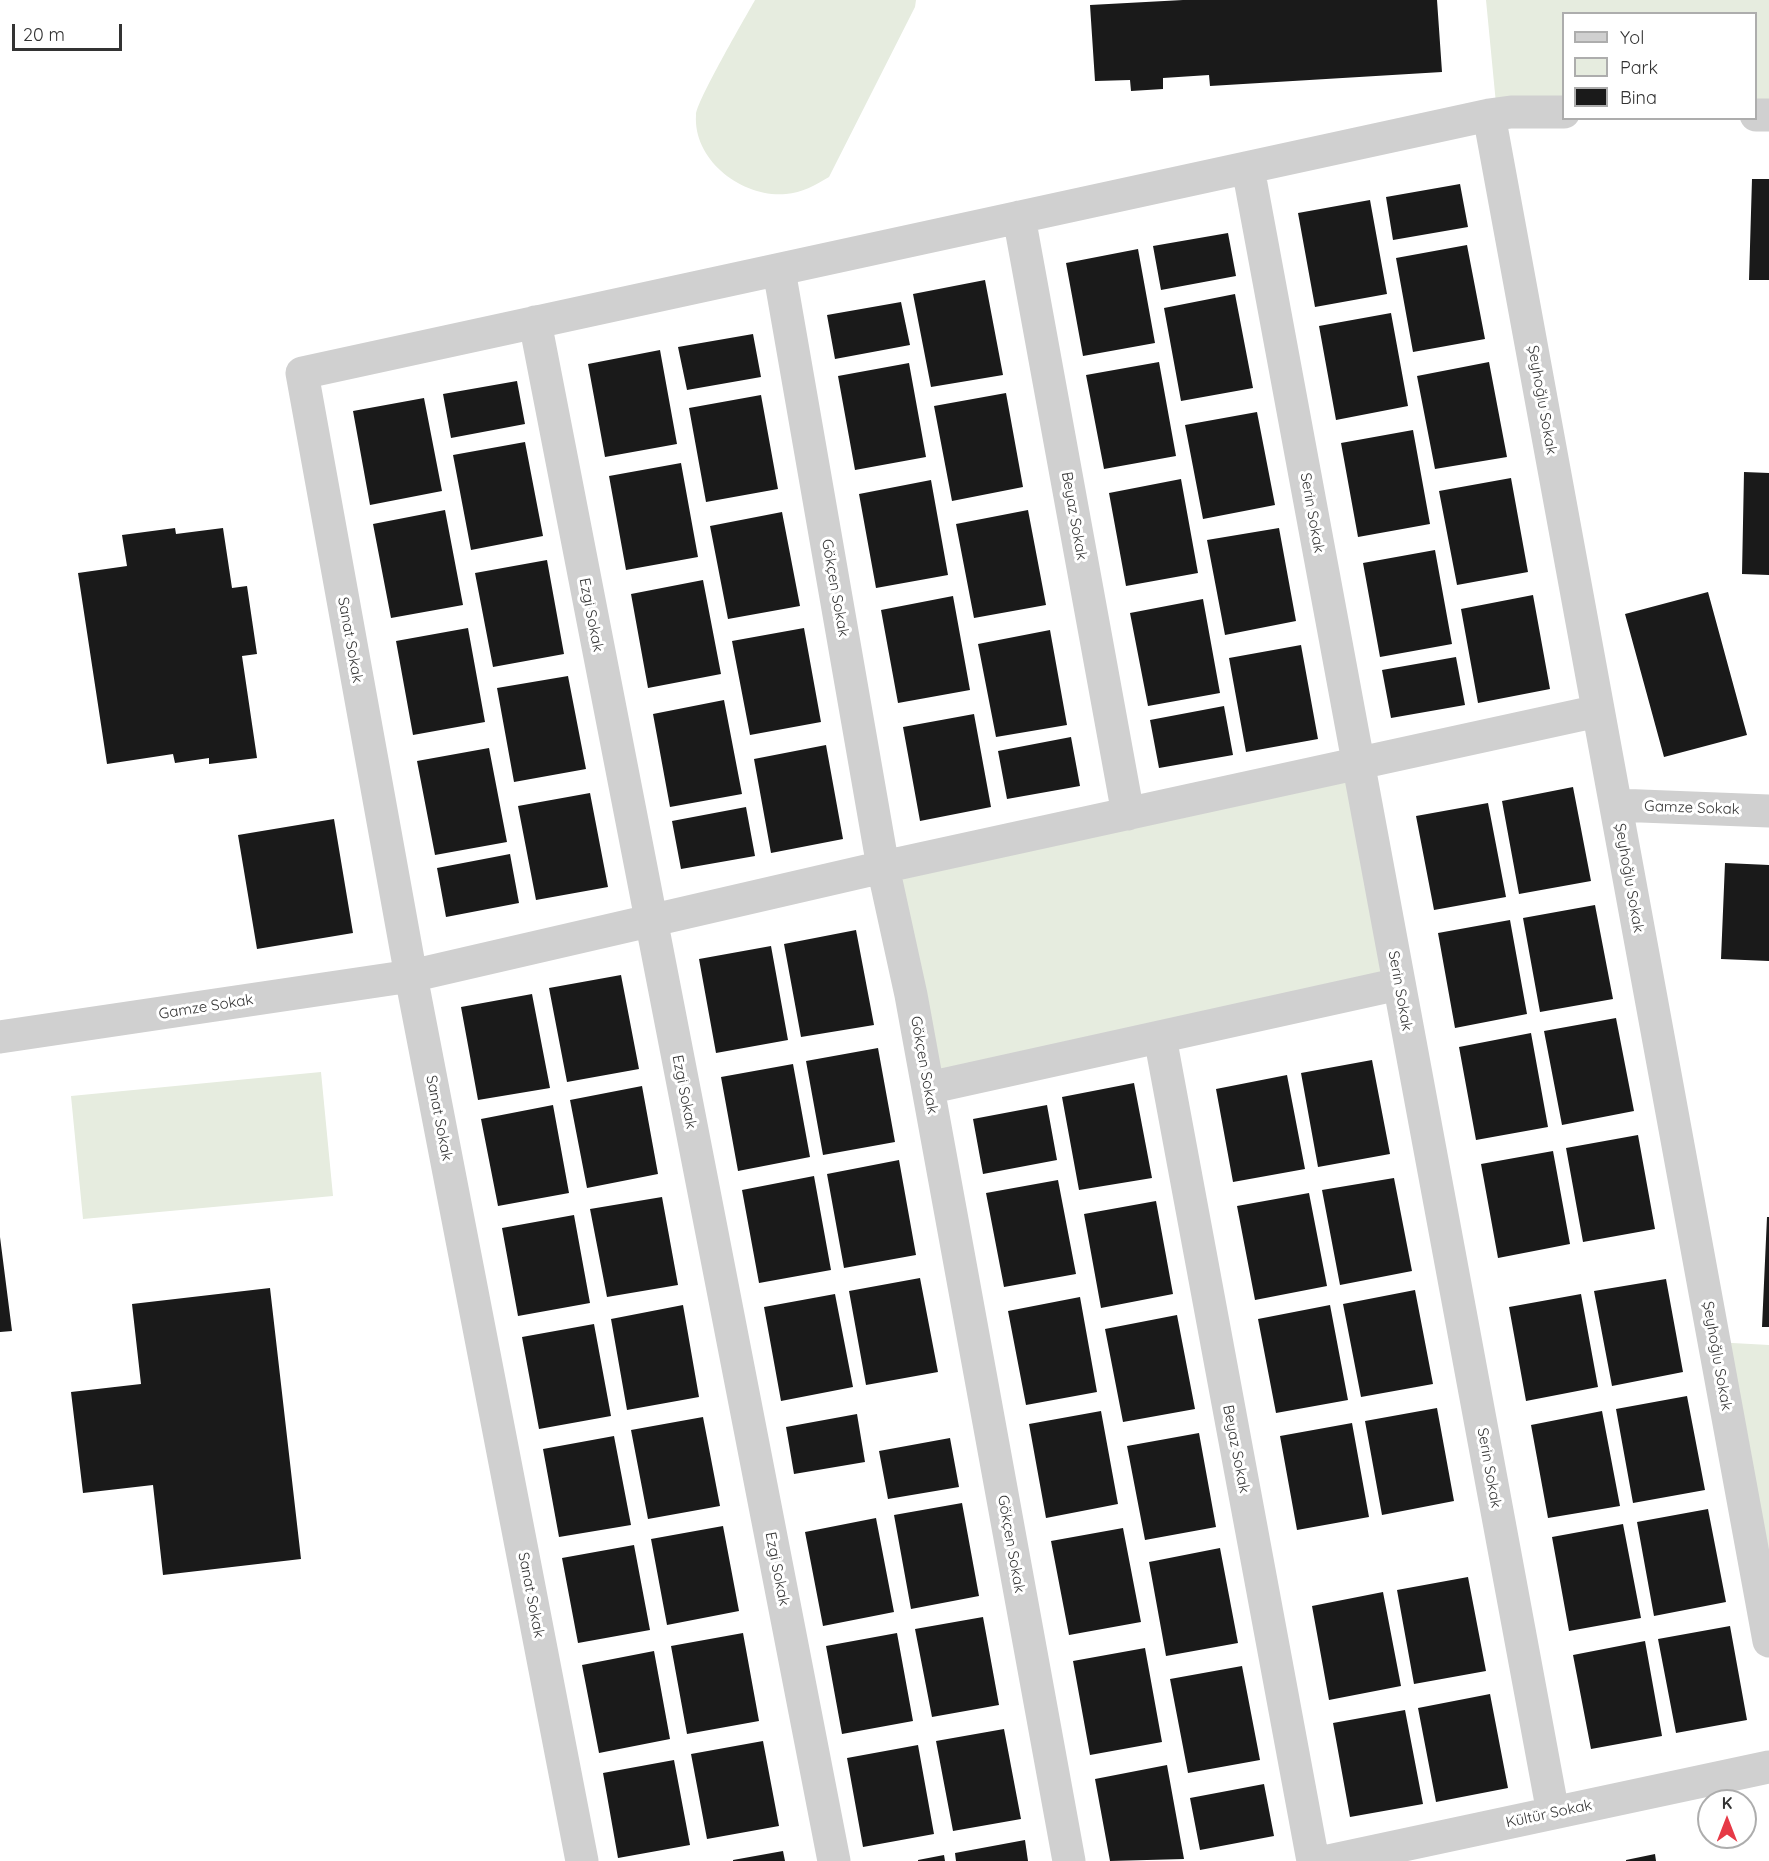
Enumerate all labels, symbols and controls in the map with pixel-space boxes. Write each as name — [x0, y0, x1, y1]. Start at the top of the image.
scale bar — [15, 12, 124, 50]
legend — [1562, 12, 1757, 120]
text: 20 m — [23, 23, 65, 46]
text: Yol — [1620, 26, 1644, 49]
text: Park — [1620, 56, 1658, 79]
text: Bina — [1620, 86, 1657, 109]
street label: Şeyhoğlu Sokak — [1524, 344, 1560, 456]
street label: Beyaz Sokak — [1057, 470, 1091, 562]
street label: Serin Sokak — [1296, 471, 1328, 555]
street label: Gökçen Sokak — [818, 538, 852, 638]
street label: Ezgi Sokak — [575, 577, 607, 653]
street label: Sanat Sokak — [334, 596, 366, 684]
street label: Gamze Sokak — [1644, 797, 1740, 819]
street label: Şeyhoğlu Sokak — [1611, 822, 1647, 934]
street label: Serin Sokak — [1384, 949, 1416, 1033]
street label: Gamze Sokak — [157, 991, 255, 1023]
street label: Gökçen Sokak — [907, 1015, 941, 1115]
street label: Ezgi Sokak — [668, 1054, 700, 1130]
street label: Sanat Sokak — [422, 1074, 456, 1162]
street label: Şeyhoğlu Sokak — [1699, 1300, 1735, 1412]
street label: Beyaz Sokak — [1219, 1403, 1253, 1495]
street label: Serin Sokak — [1473, 1426, 1505, 1510]
street label: Gökçen Sokak — [994, 1494, 1028, 1594]
street label: Ezgi Sokak — [761, 1531, 793, 1607]
street label: Sanat Sokak — [514, 1551, 548, 1639]
north arrow — [1697, 1789, 1757, 1849]
text: K — [1722, 1793, 1732, 1813]
street label: Kültür Sokak — [1504, 1796, 1594, 1832]

